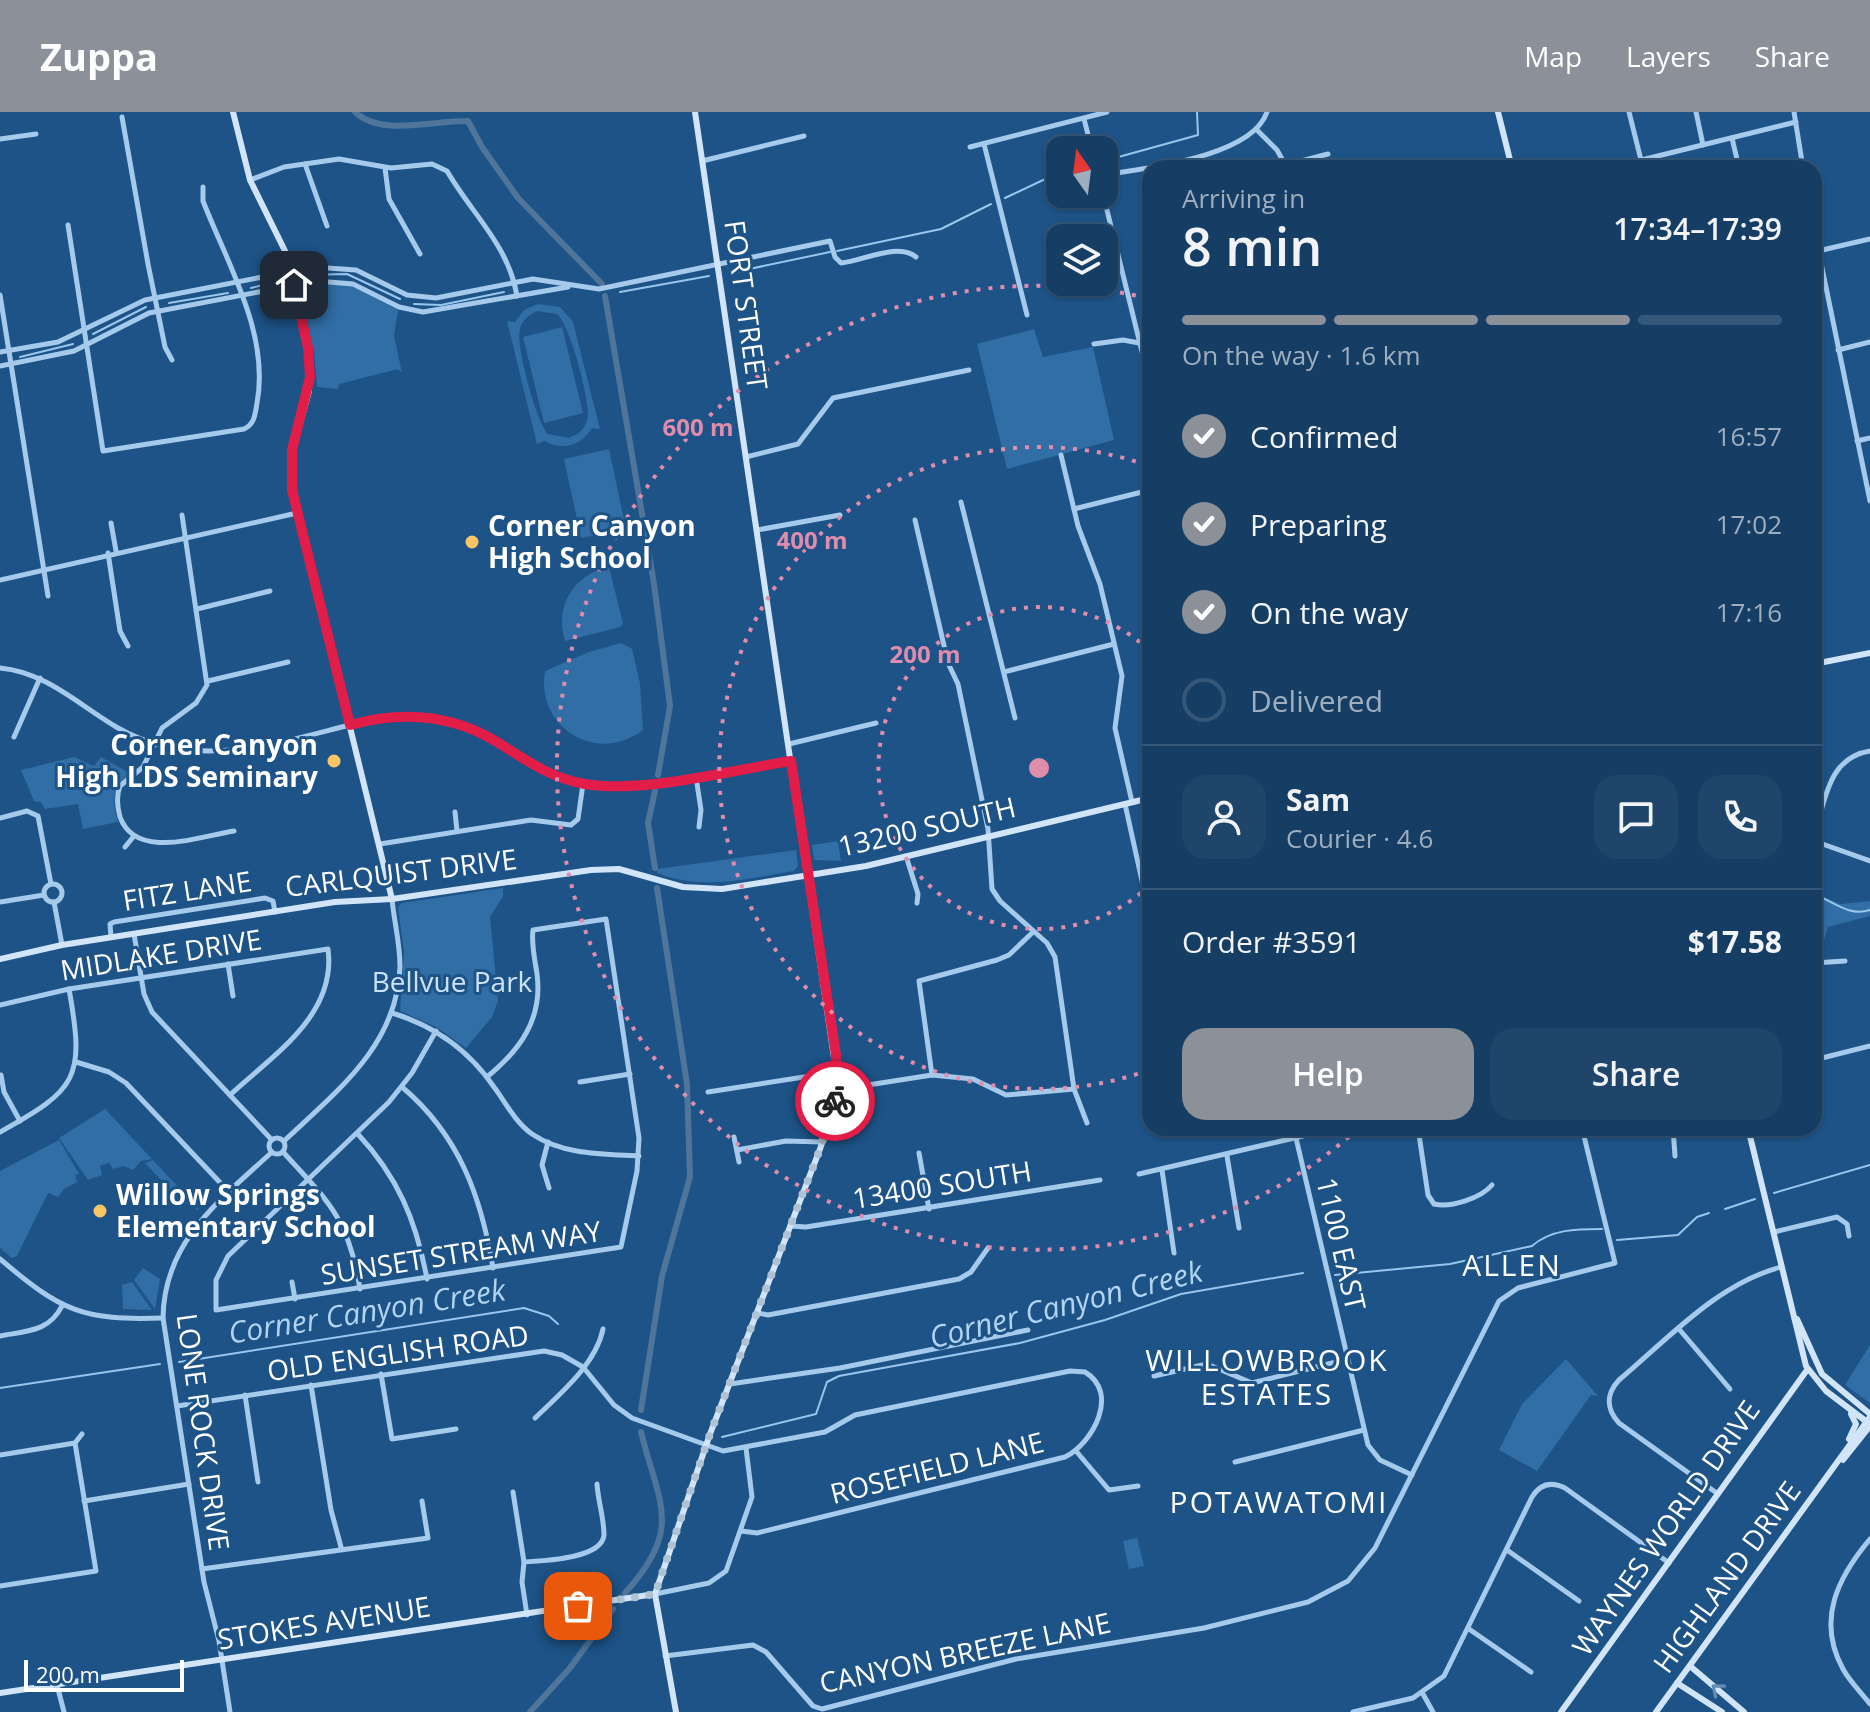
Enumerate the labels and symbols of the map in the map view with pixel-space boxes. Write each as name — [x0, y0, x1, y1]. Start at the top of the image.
north arrow — [1046, 136, 1118, 208]
street label: FORT STREET — [716, 218, 778, 393]
pin — [260, 251, 328, 319]
text: 600 m — [663, 410, 733, 443]
place label: Corner Canyon High School — [488, 506, 696, 576]
text: 400 m — [777, 523, 847, 556]
marker: Corner Canyon High School — [463, 533, 481, 551]
text: 200 m — [890, 637, 960, 670]
place label: Corner Canyon High LDS Seminary — [55, 725, 318, 795]
marker: Corner Canyon High LDS Seminary — [325, 752, 343, 770]
centre of rings — [1025, 754, 1053, 782]
street label: 13200 SOUTH — [834, 787, 1019, 865]
street label: CARLQUIST DRIVE — [283, 839, 519, 905]
street label: FITZ LANE — [120, 861, 254, 919]
street label: MIDLAKE DRIVE — [57, 919, 264, 989]
park label: Bellvue Park — [372, 962, 533, 1000]
courier — [795, 1061, 875, 1141]
street label: 13400 SOUTH — [850, 1151, 1034, 1217]
street label: 1100 EAST — [1308, 1174, 1376, 1315]
place label: Willow Springs Elementary School — [116, 1175, 376, 1245]
marker: Willow Springs Elementary School — [91, 1202, 109, 1220]
street label: SUNSET STREAM WAY — [318, 1211, 604, 1293]
district label: ALLEN — [1462, 1244, 1562, 1285]
water label: Corner Canyon Creek — [925, 1249, 1208, 1357]
water label: Corner Canyon Creek — [225, 1268, 510, 1353]
street label: LONE ROCK DRIVE — [169, 1311, 239, 1553]
street label: OLD ENGLISH ROAD — [265, 1315, 531, 1389]
district label: WILLOWBROOK ESTATES — [1145, 1339, 1389, 1414]
street label: WAYNES WORLD DRIVE — [1563, 1392, 1768, 1663]
street label: ROSEFIELD LANE — [826, 1422, 1048, 1512]
street label: HIGHLAND DRIVE — [1644, 1473, 1809, 1680]
district label: POTAWATOMI — [1170, 1481, 1388, 1522]
pin — [544, 1572, 612, 1640]
street label: STOKES AVENUE — [215, 1586, 433, 1658]
street label: CANYON BREEZE LANE — [816, 1603, 1114, 1701]
scale bar — [24, 1656, 184, 1692]
one-way arrow — [1712, 1684, 1726, 1699]

